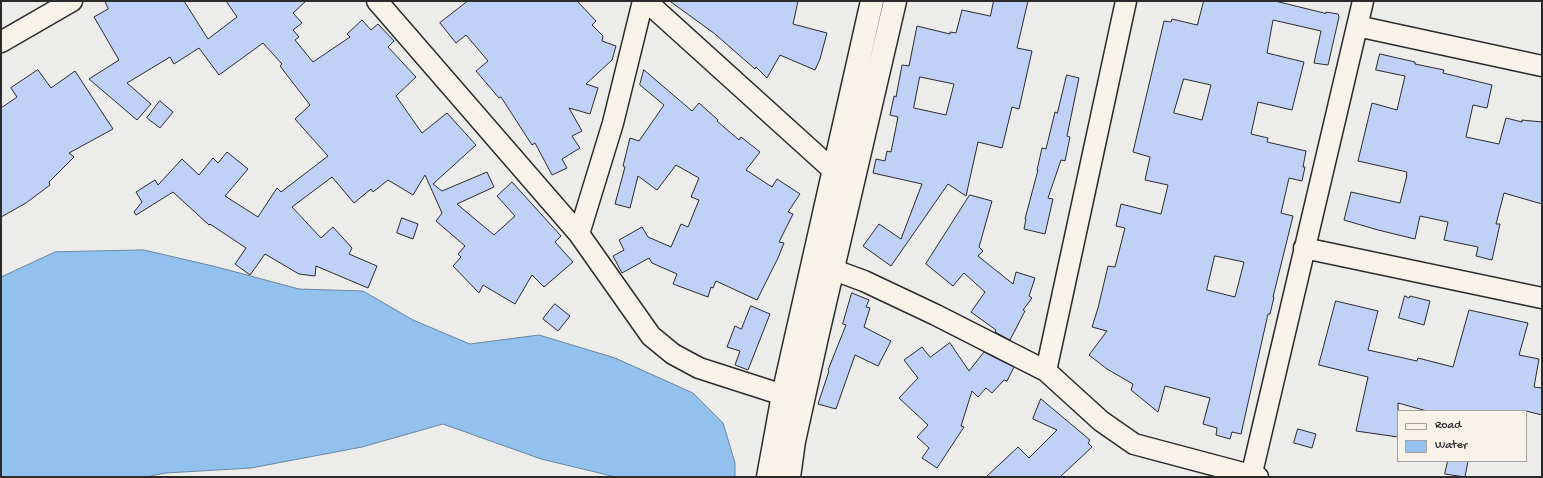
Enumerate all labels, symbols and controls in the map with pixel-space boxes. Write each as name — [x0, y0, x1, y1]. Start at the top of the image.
legend — [1397, 410, 1527, 462]
text: Road — [1435, 419, 1461, 433]
text: Water — [1435, 439, 1467, 453]

